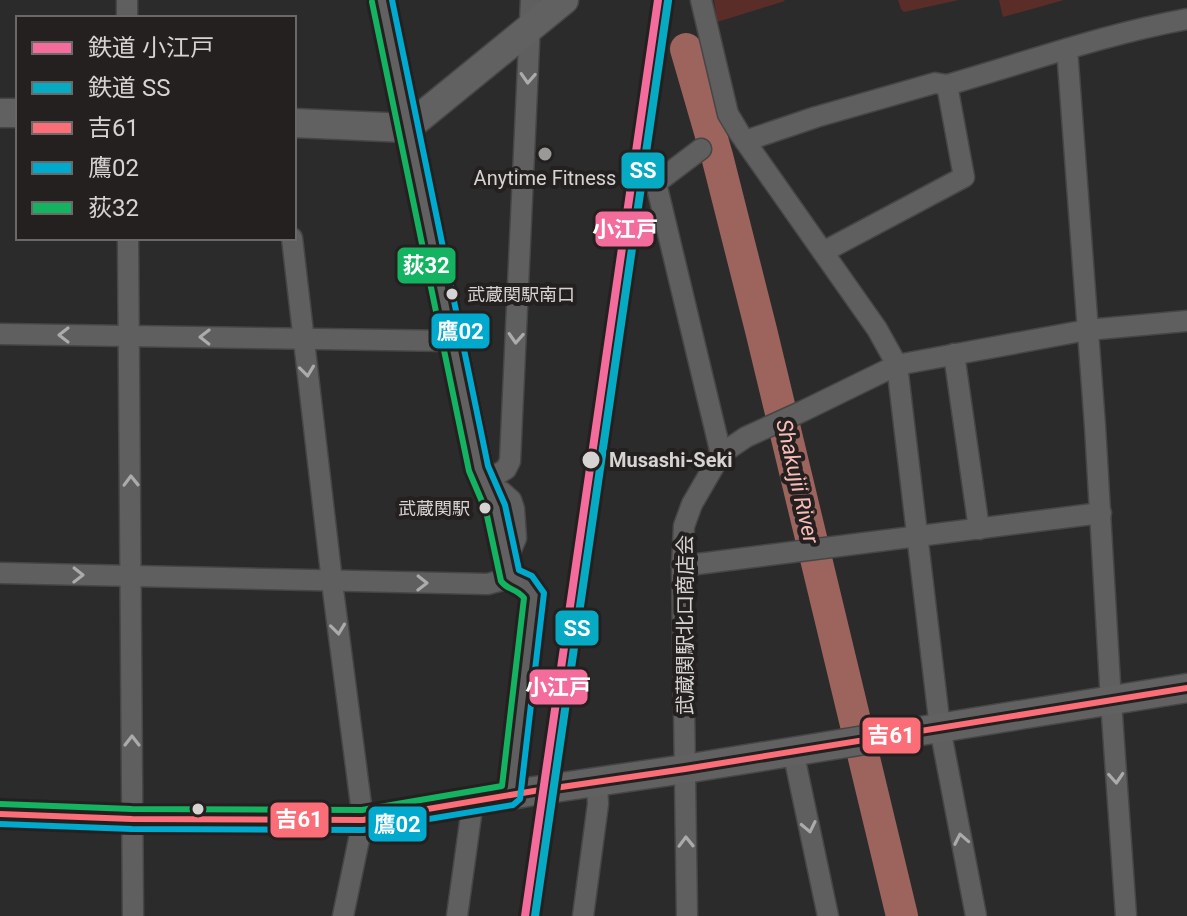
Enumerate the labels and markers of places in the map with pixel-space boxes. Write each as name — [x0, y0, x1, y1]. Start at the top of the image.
marker: Anytime Fitness — [536, 145, 554, 163]
place label: Anytime Fitness — [474, 166, 616, 190]
place label: 武蔵関駅南口 — [467, 284, 575, 305]
marker: 武蔵関駅南口 — [444, 286, 460, 302]
place label: Musashi-Seki — [609, 448, 732, 472]
marker: Musashi-Seki — [580, 449, 602, 471]
place label: 武蔵関駅 — [398, 498, 470, 519]
marker: 武蔵関駅 — [477, 500, 493, 516]
unlabelled marker — [190, 801, 206, 817]

